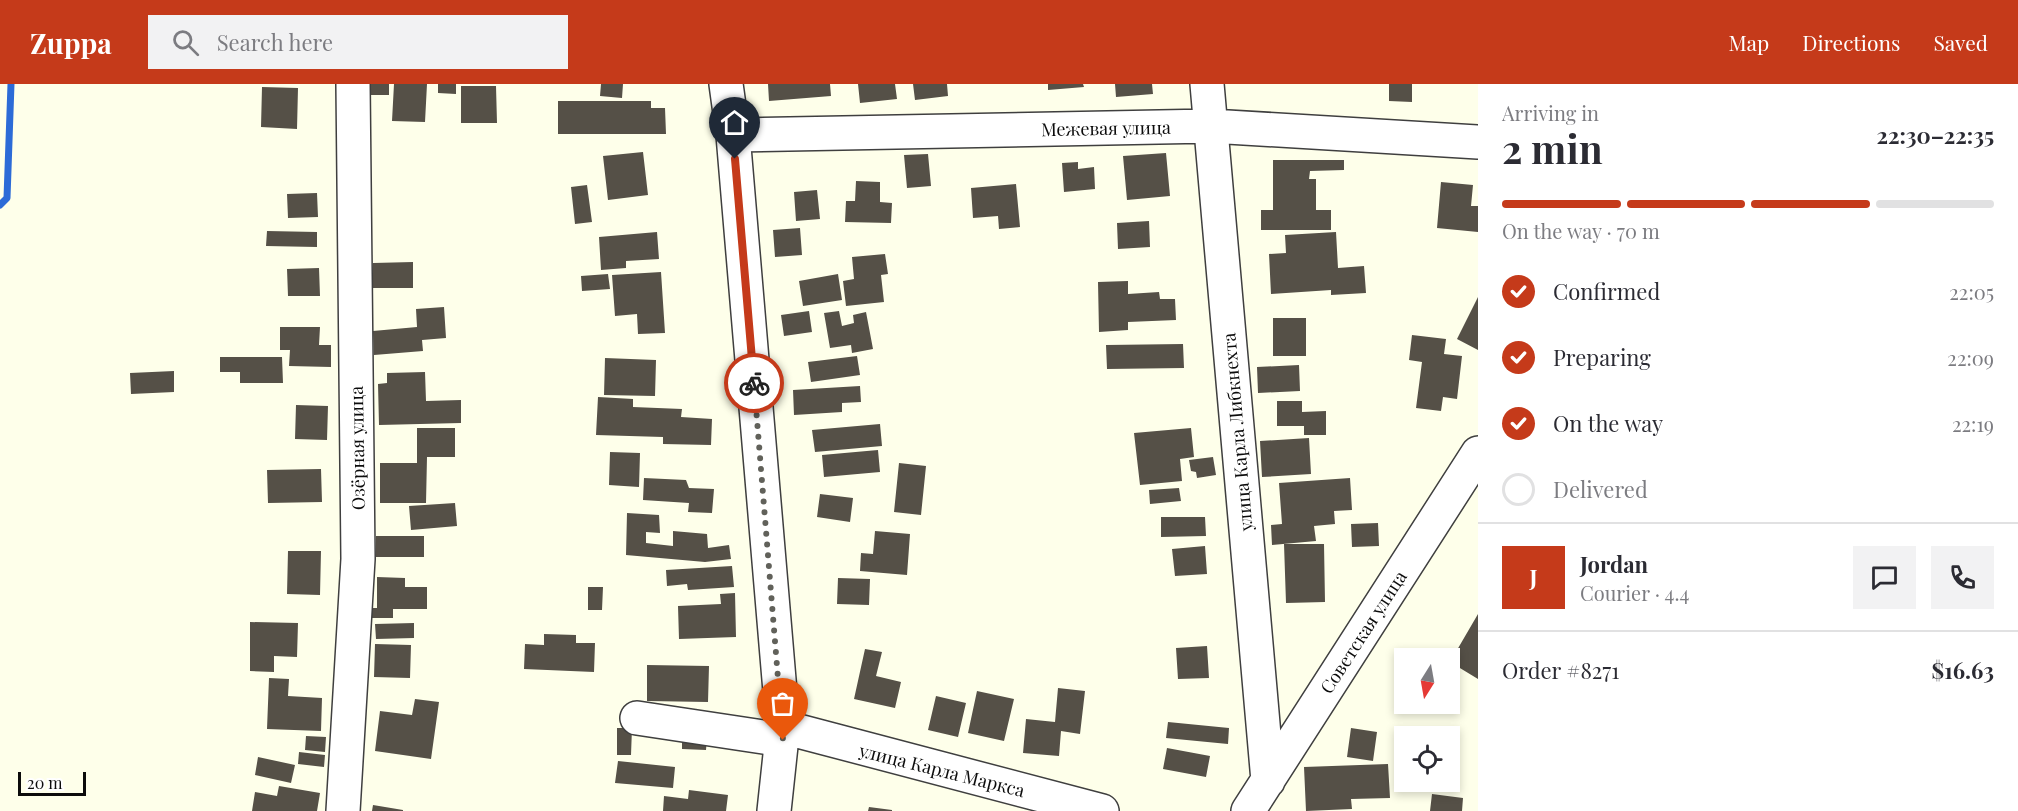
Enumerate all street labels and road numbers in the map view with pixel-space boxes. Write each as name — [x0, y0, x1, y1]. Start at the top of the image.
street label: Межевая улица — [1041, 115, 1171, 141]
street label: улица Карла Либкнехта — [1216, 332, 1258, 533]
street label: Озёрная улица — [344, 386, 370, 510]
street label: Советская улица — [1314, 566, 1412, 698]
street label: улица Карла Маркса — [856, 738, 1027, 802]

